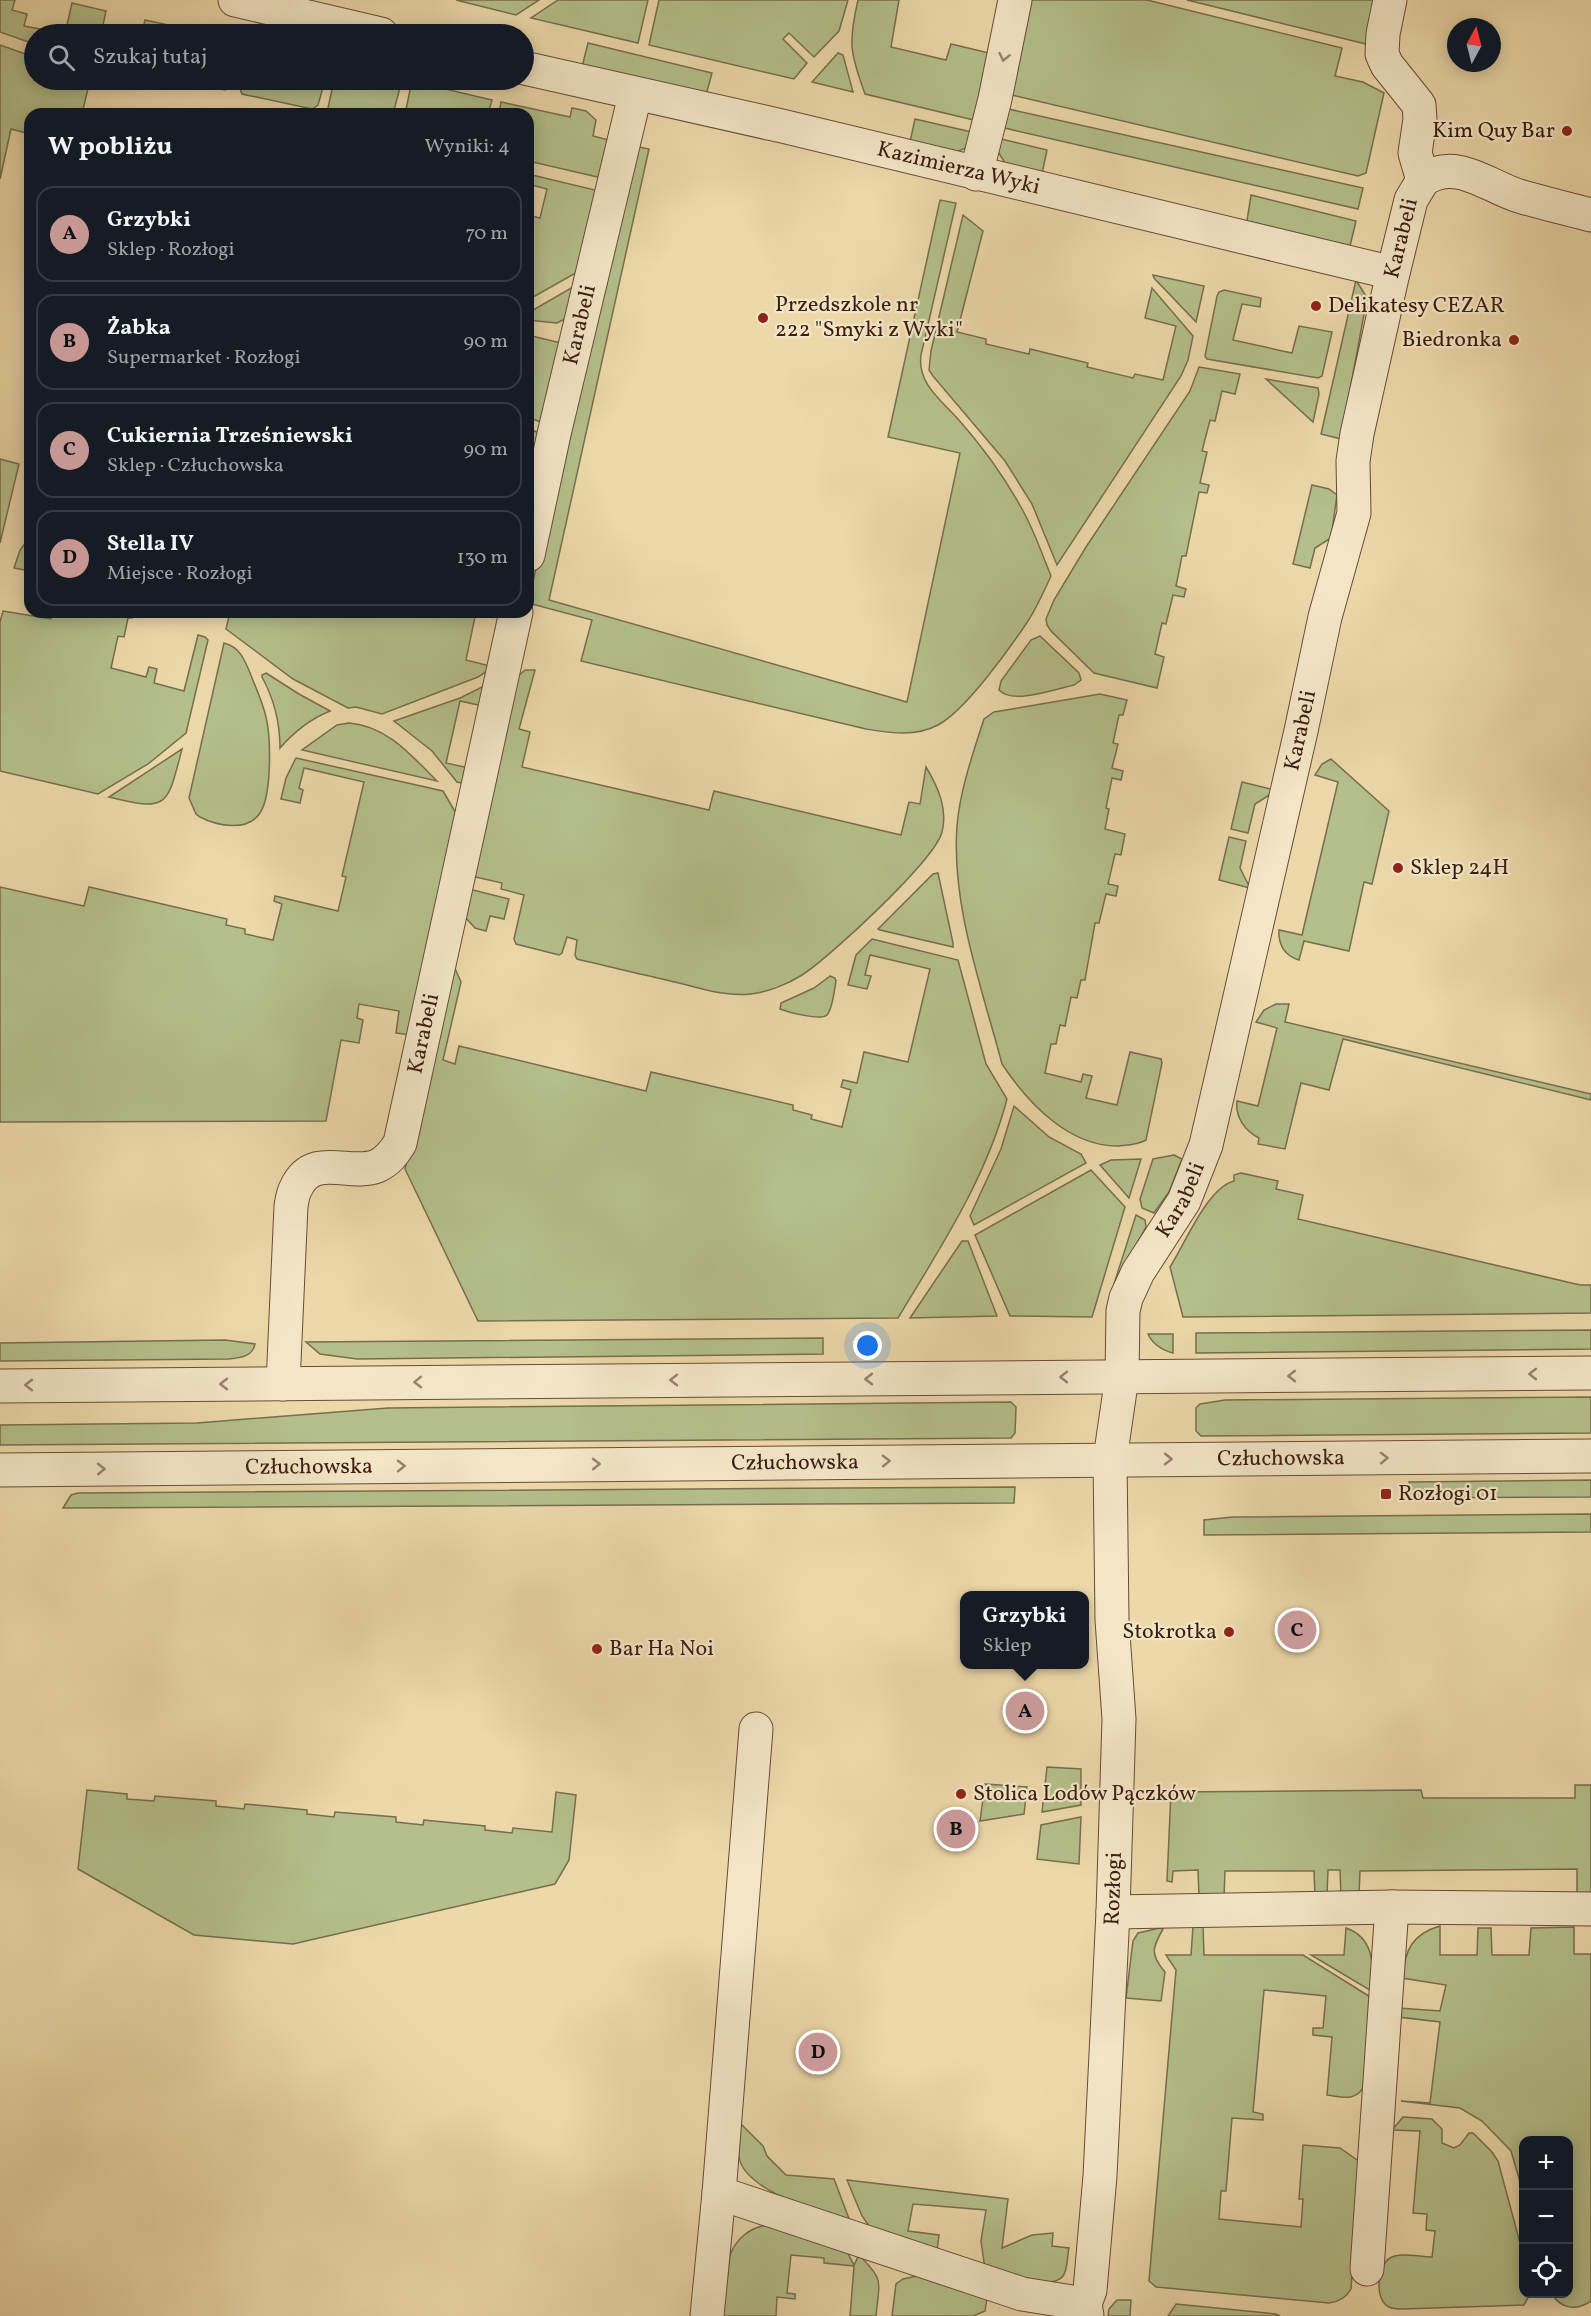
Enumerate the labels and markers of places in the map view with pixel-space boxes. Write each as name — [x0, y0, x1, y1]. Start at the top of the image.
place label: Kim Quy Bar — [1432, 116, 1555, 147]
marker: Kim Quy Bar — [1560, 124, 1574, 138]
place label: Przedszkole nr 222 "Smyki z Wyki" — [775, 290, 963, 346]
place label: Delikatesy CEZAR — [1328, 291, 1505, 322]
marker: Delikatesy CEZAR — [1309, 299, 1323, 313]
marker: Przedszkole nr 222 "Smyki z Wyki" — [756, 311, 770, 325]
place label: Biedronka — [1402, 325, 1502, 356]
marker: Biedronka — [1507, 333, 1521, 347]
place label: Sklep 24H — [1410, 853, 1509, 884]
marker: Sklep 24H — [1391, 861, 1405, 875]
place label: Rozłogi 01 — [1398, 1479, 1498, 1510]
marker: Rozłogi 01 — [1379, 1487, 1393, 1501]
pin: C — [1278, 1608, 1316, 1652]
place label: Stokrotka — [1122, 1617, 1217, 1648]
marker: Stokrotka — [1222, 1625, 1236, 1639]
place label: Bar Ha Noi — [609, 1634, 714, 1665]
marker: Bar Ha Noi — [590, 1642, 604, 1656]
pin: A — [1006, 1688, 1044, 1734]
place label: Stolica Lodów Pączków — [973, 1779, 1196, 1810]
marker: Stolica Lodów Pączków — [954, 1787, 968, 1801]
pin: B — [936, 1806, 976, 1852]
pin: D — [798, 2030, 838, 2074]

